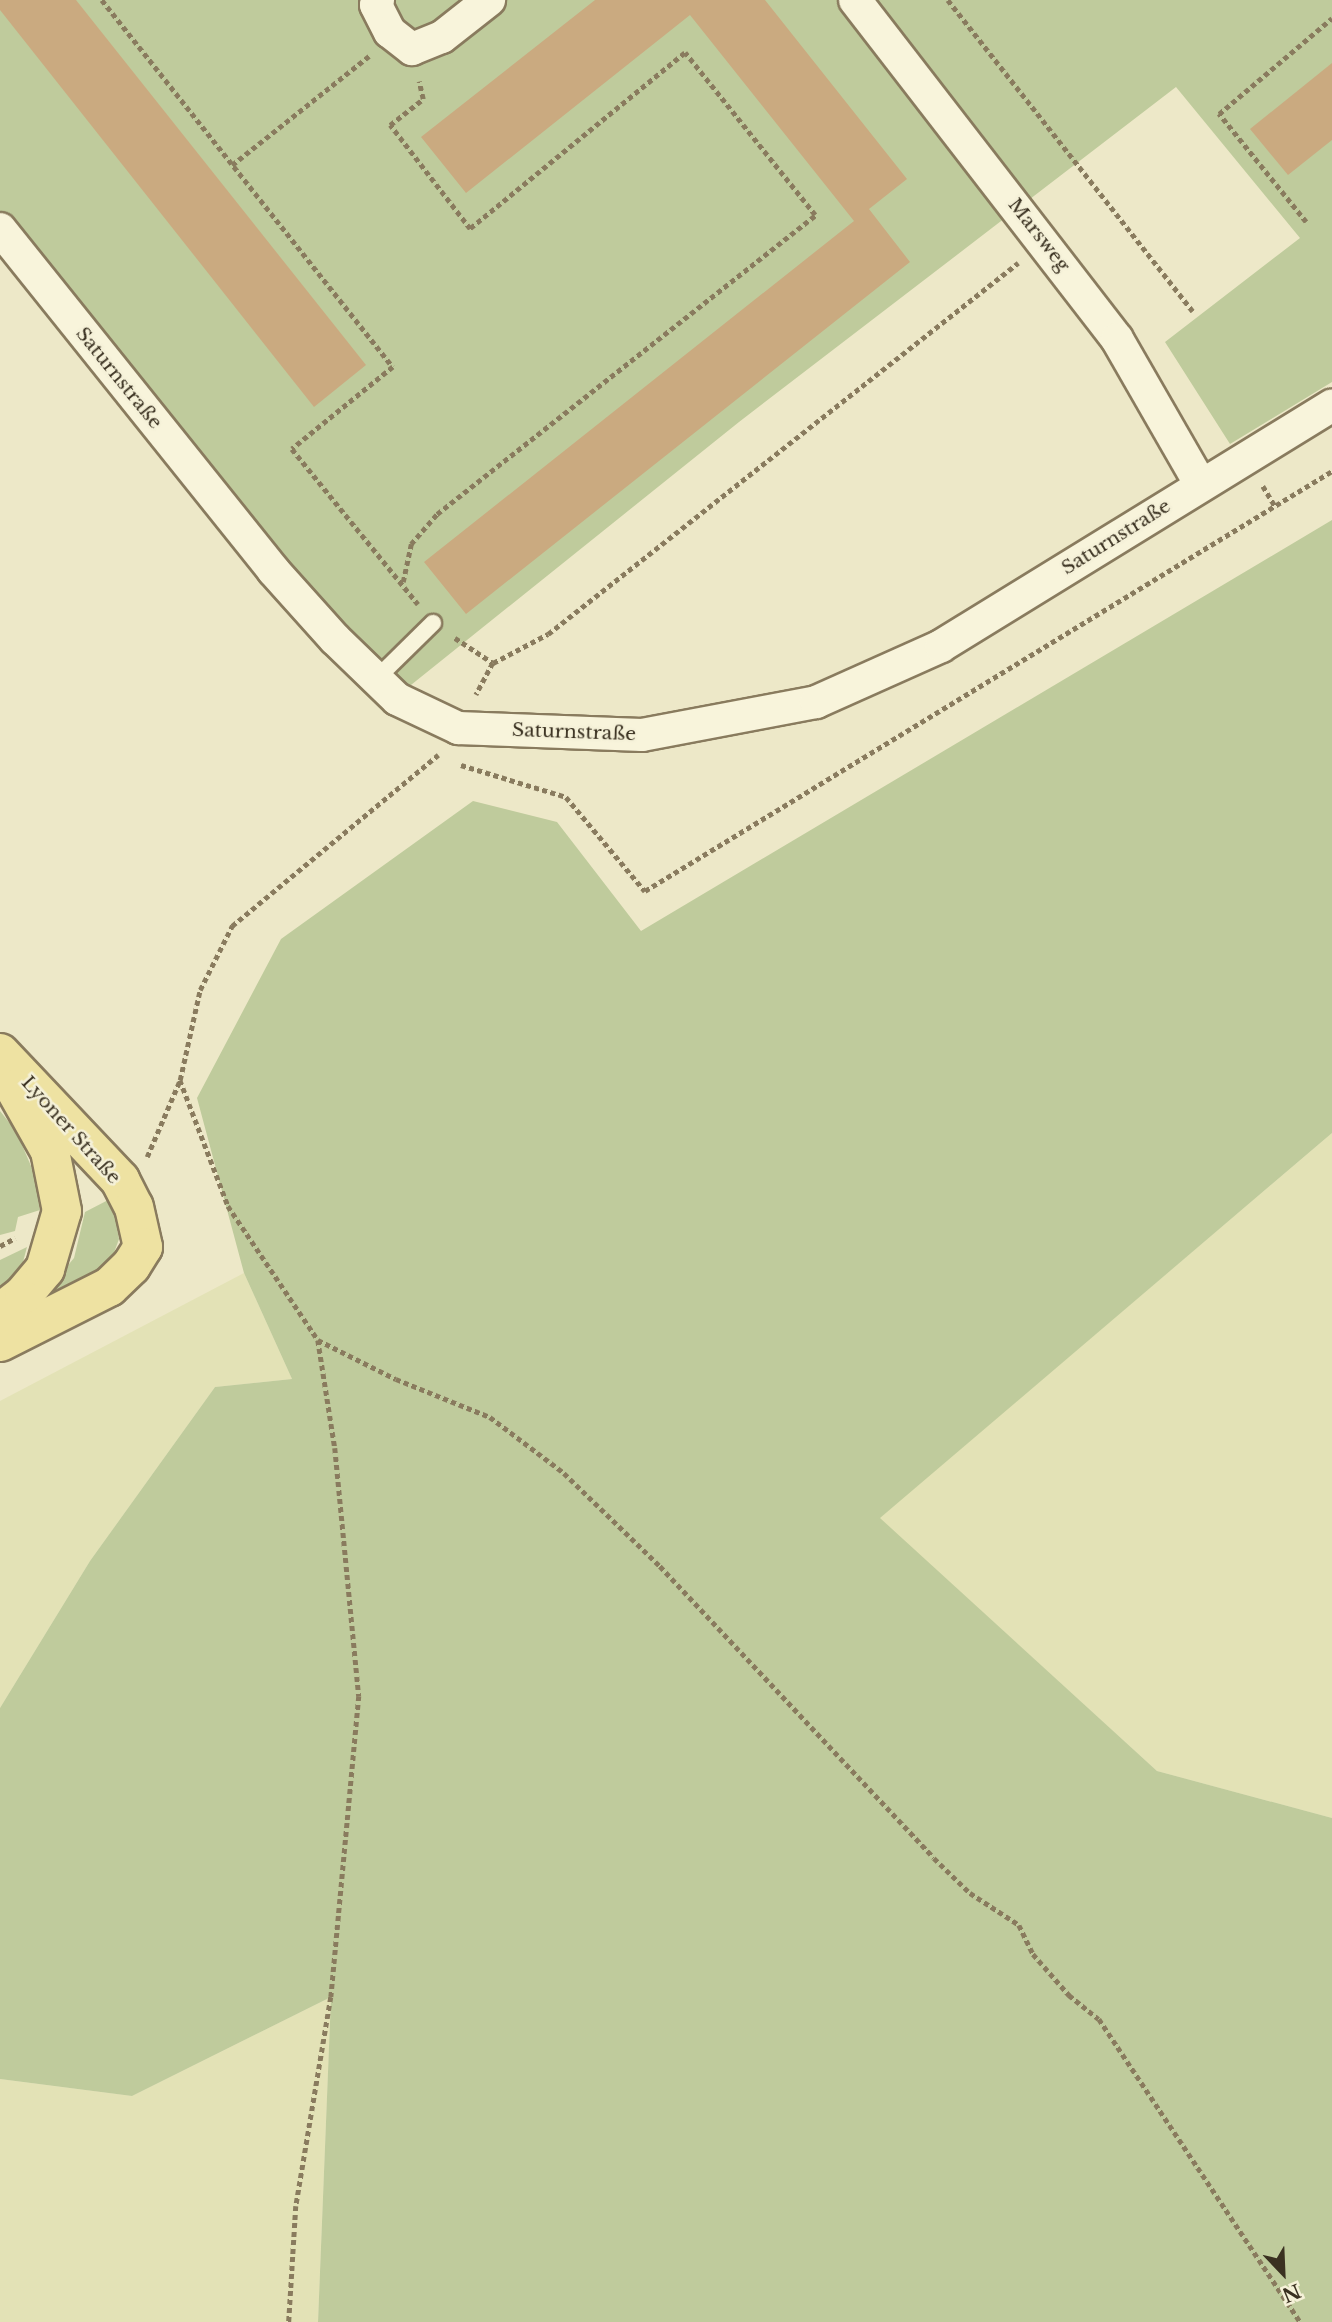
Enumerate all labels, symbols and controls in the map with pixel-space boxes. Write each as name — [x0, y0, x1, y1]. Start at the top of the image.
street label: Marsweg — [1003, 194, 1075, 276]
street label: Saturnstraße — [71, 323, 167, 433]
street label: Saturnstraße — [1057, 494, 1175, 580]
street label: Saturnstraße — [512, 718, 636, 746]
street label: Lyoner Straße — [16, 1071, 126, 1189]
north arrow — [1248, 2238, 1318, 2308]
text: N — [1279, 2279, 1304, 2307]

